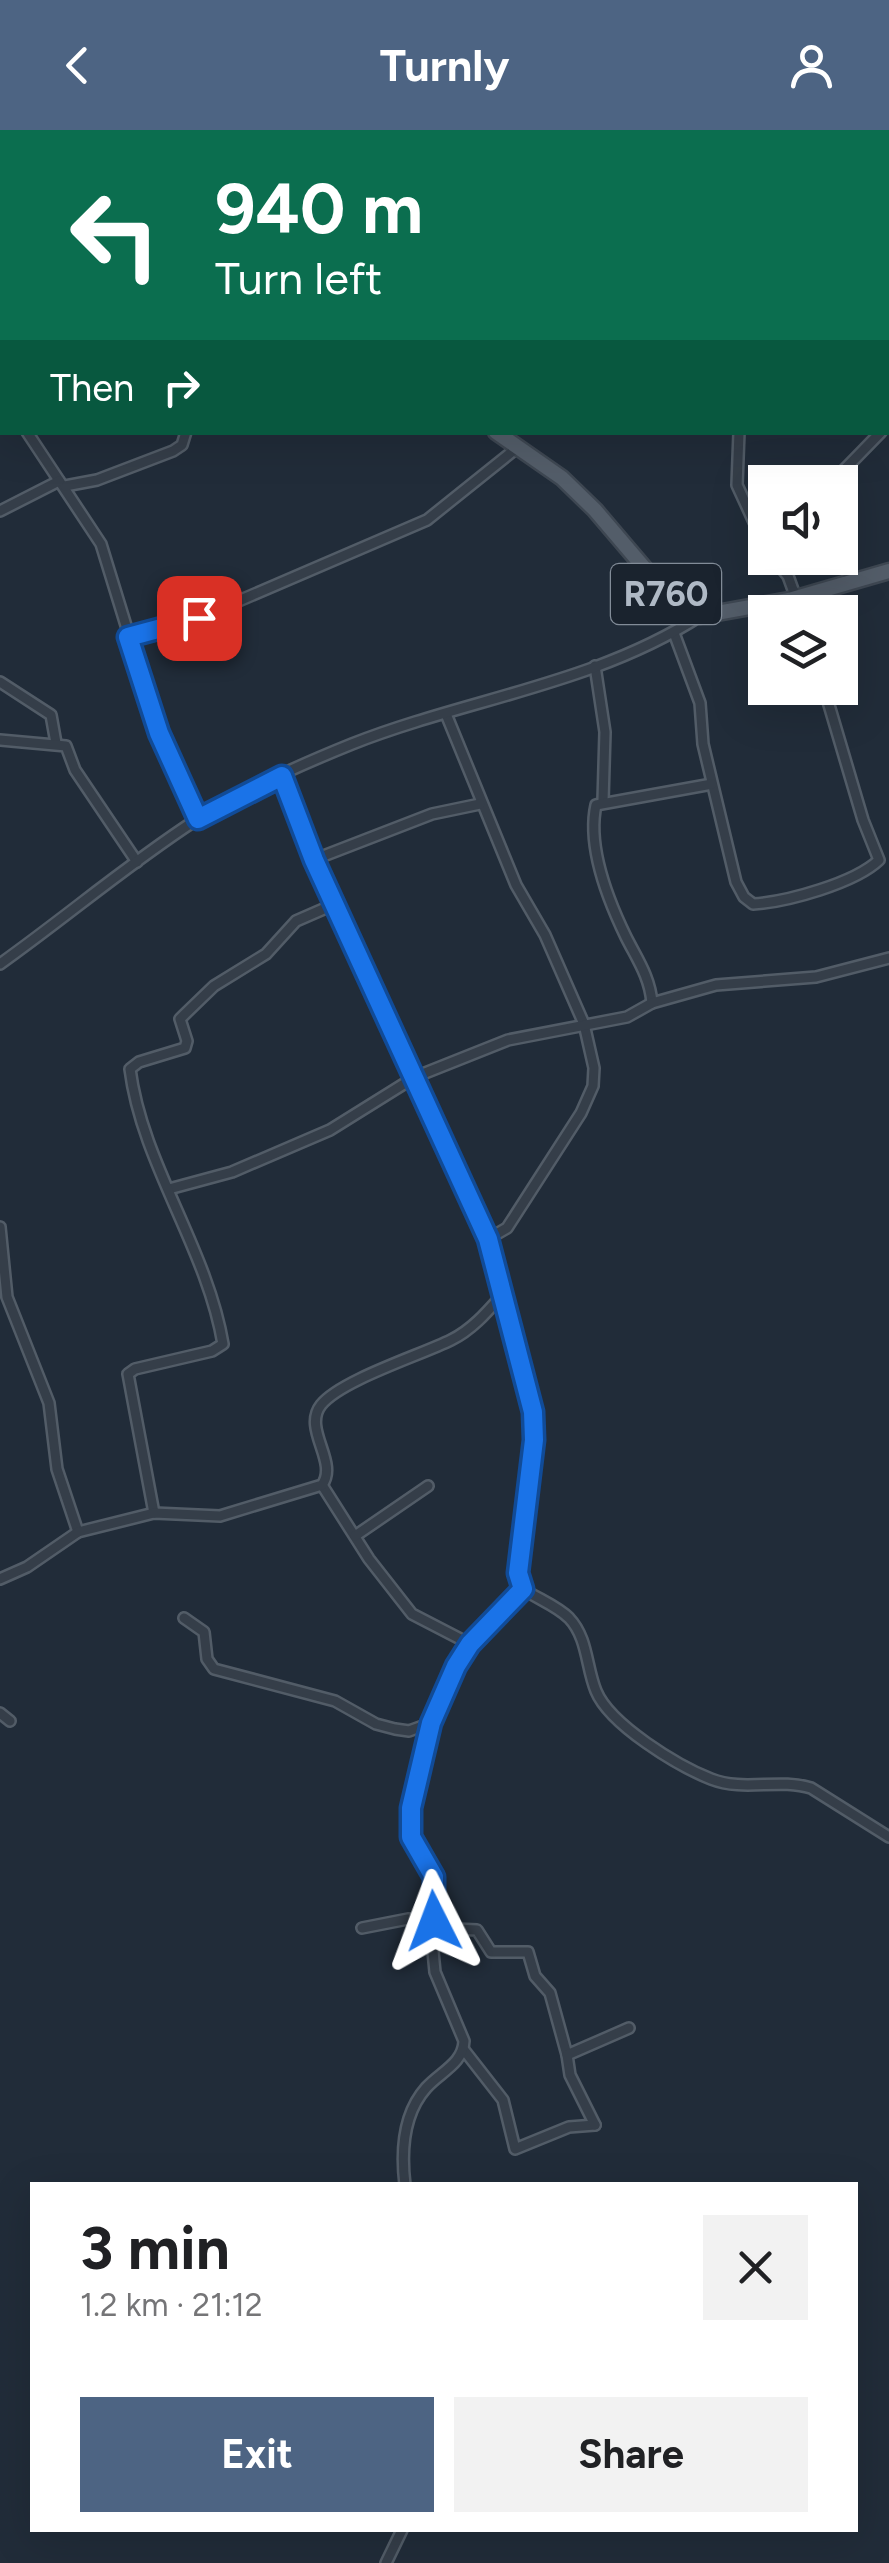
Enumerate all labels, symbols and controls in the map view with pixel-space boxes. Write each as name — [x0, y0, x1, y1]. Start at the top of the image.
icon: back — [50, 38, 105, 93]
text: Turnly — [380, 38, 509, 92]
icon: person — [784, 38, 839, 93]
text: 940 m — [215, 166, 423, 251]
icon: left — [50, 170, 180, 300]
text: Turn left — [215, 251, 382, 305]
icon: right — [154, 360, 209, 415]
text: Then — [50, 365, 134, 411]
map controls — [748, 465, 858, 705]
button: sound — [748, 465, 858, 575]
road number: R760 — [611, 564, 721, 624]
pin — [157, 576, 242, 661]
icon: arrive — [172, 591, 227, 646]
button: layers — [748, 595, 858, 705]
position arrow — [382, 1869, 486, 1973]
text: 3 min — [80, 2212, 230, 2284]
button: close — [703, 2215, 808, 2320]
text: 1.2 km · 21:12 — [80, 2286, 263, 2324]
button: Exit — [80, 2397, 434, 2512]
button: Share — [454, 2397, 808, 2512]

